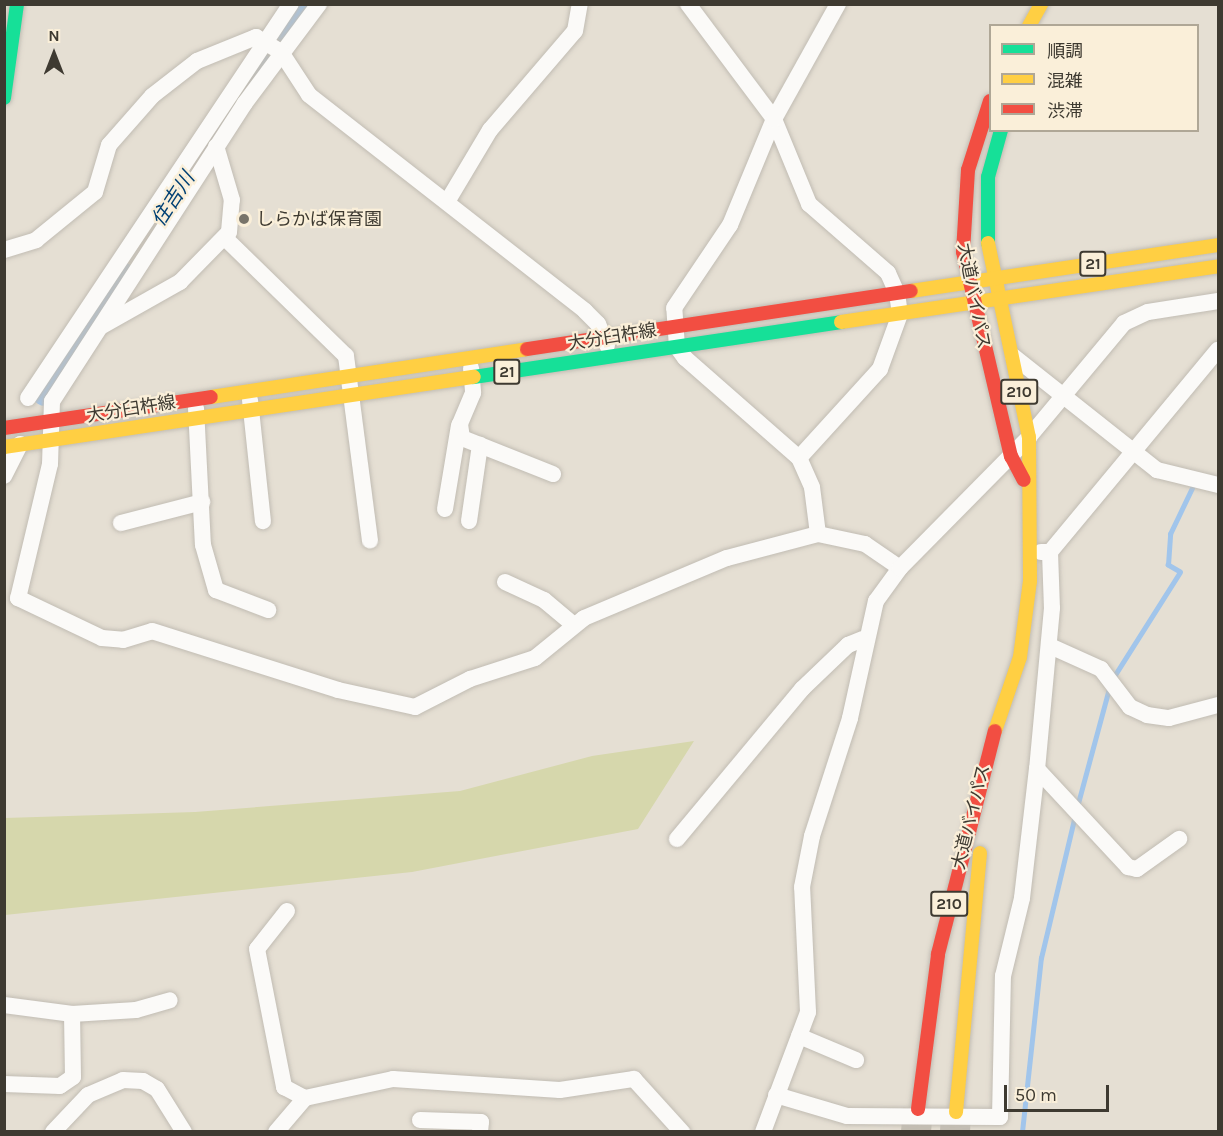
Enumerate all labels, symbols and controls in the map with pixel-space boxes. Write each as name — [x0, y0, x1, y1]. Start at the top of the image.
north arrow — [24, 24, 84, 84]
legend — [989, 24, 1199, 132]
text: N — [48, 26, 60, 45]
text: 順調 — [1047, 40, 1083, 62]
text: 混雑 — [1047, 70, 1083, 92]
text: 渋滞 — [1047, 100, 1083, 122]
water label: 住吉川 — [147, 167, 199, 231]
place label: しらかば保育園 — [256, 208, 382, 230]
marker: しらかば保育園 — [237, 212, 251, 226]
street label: 大道バイパス — [953, 241, 995, 351]
road number: 21 — [1078, 251, 1108, 277]
street label: 大分臼杵線 — [566, 319, 658, 355]
road number: 21 — [492, 359, 522, 385]
road number: 210 — [1000, 379, 1038, 405]
street label: 大分臼杵線 — [85, 391, 177, 427]
street label: 大道バイパス — [947, 762, 995, 872]
road number: 210 — [930, 891, 968, 917]
scale bar — [1007, 1073, 1112, 1111]
text: 50 m — [1015, 1084, 1057, 1106]

